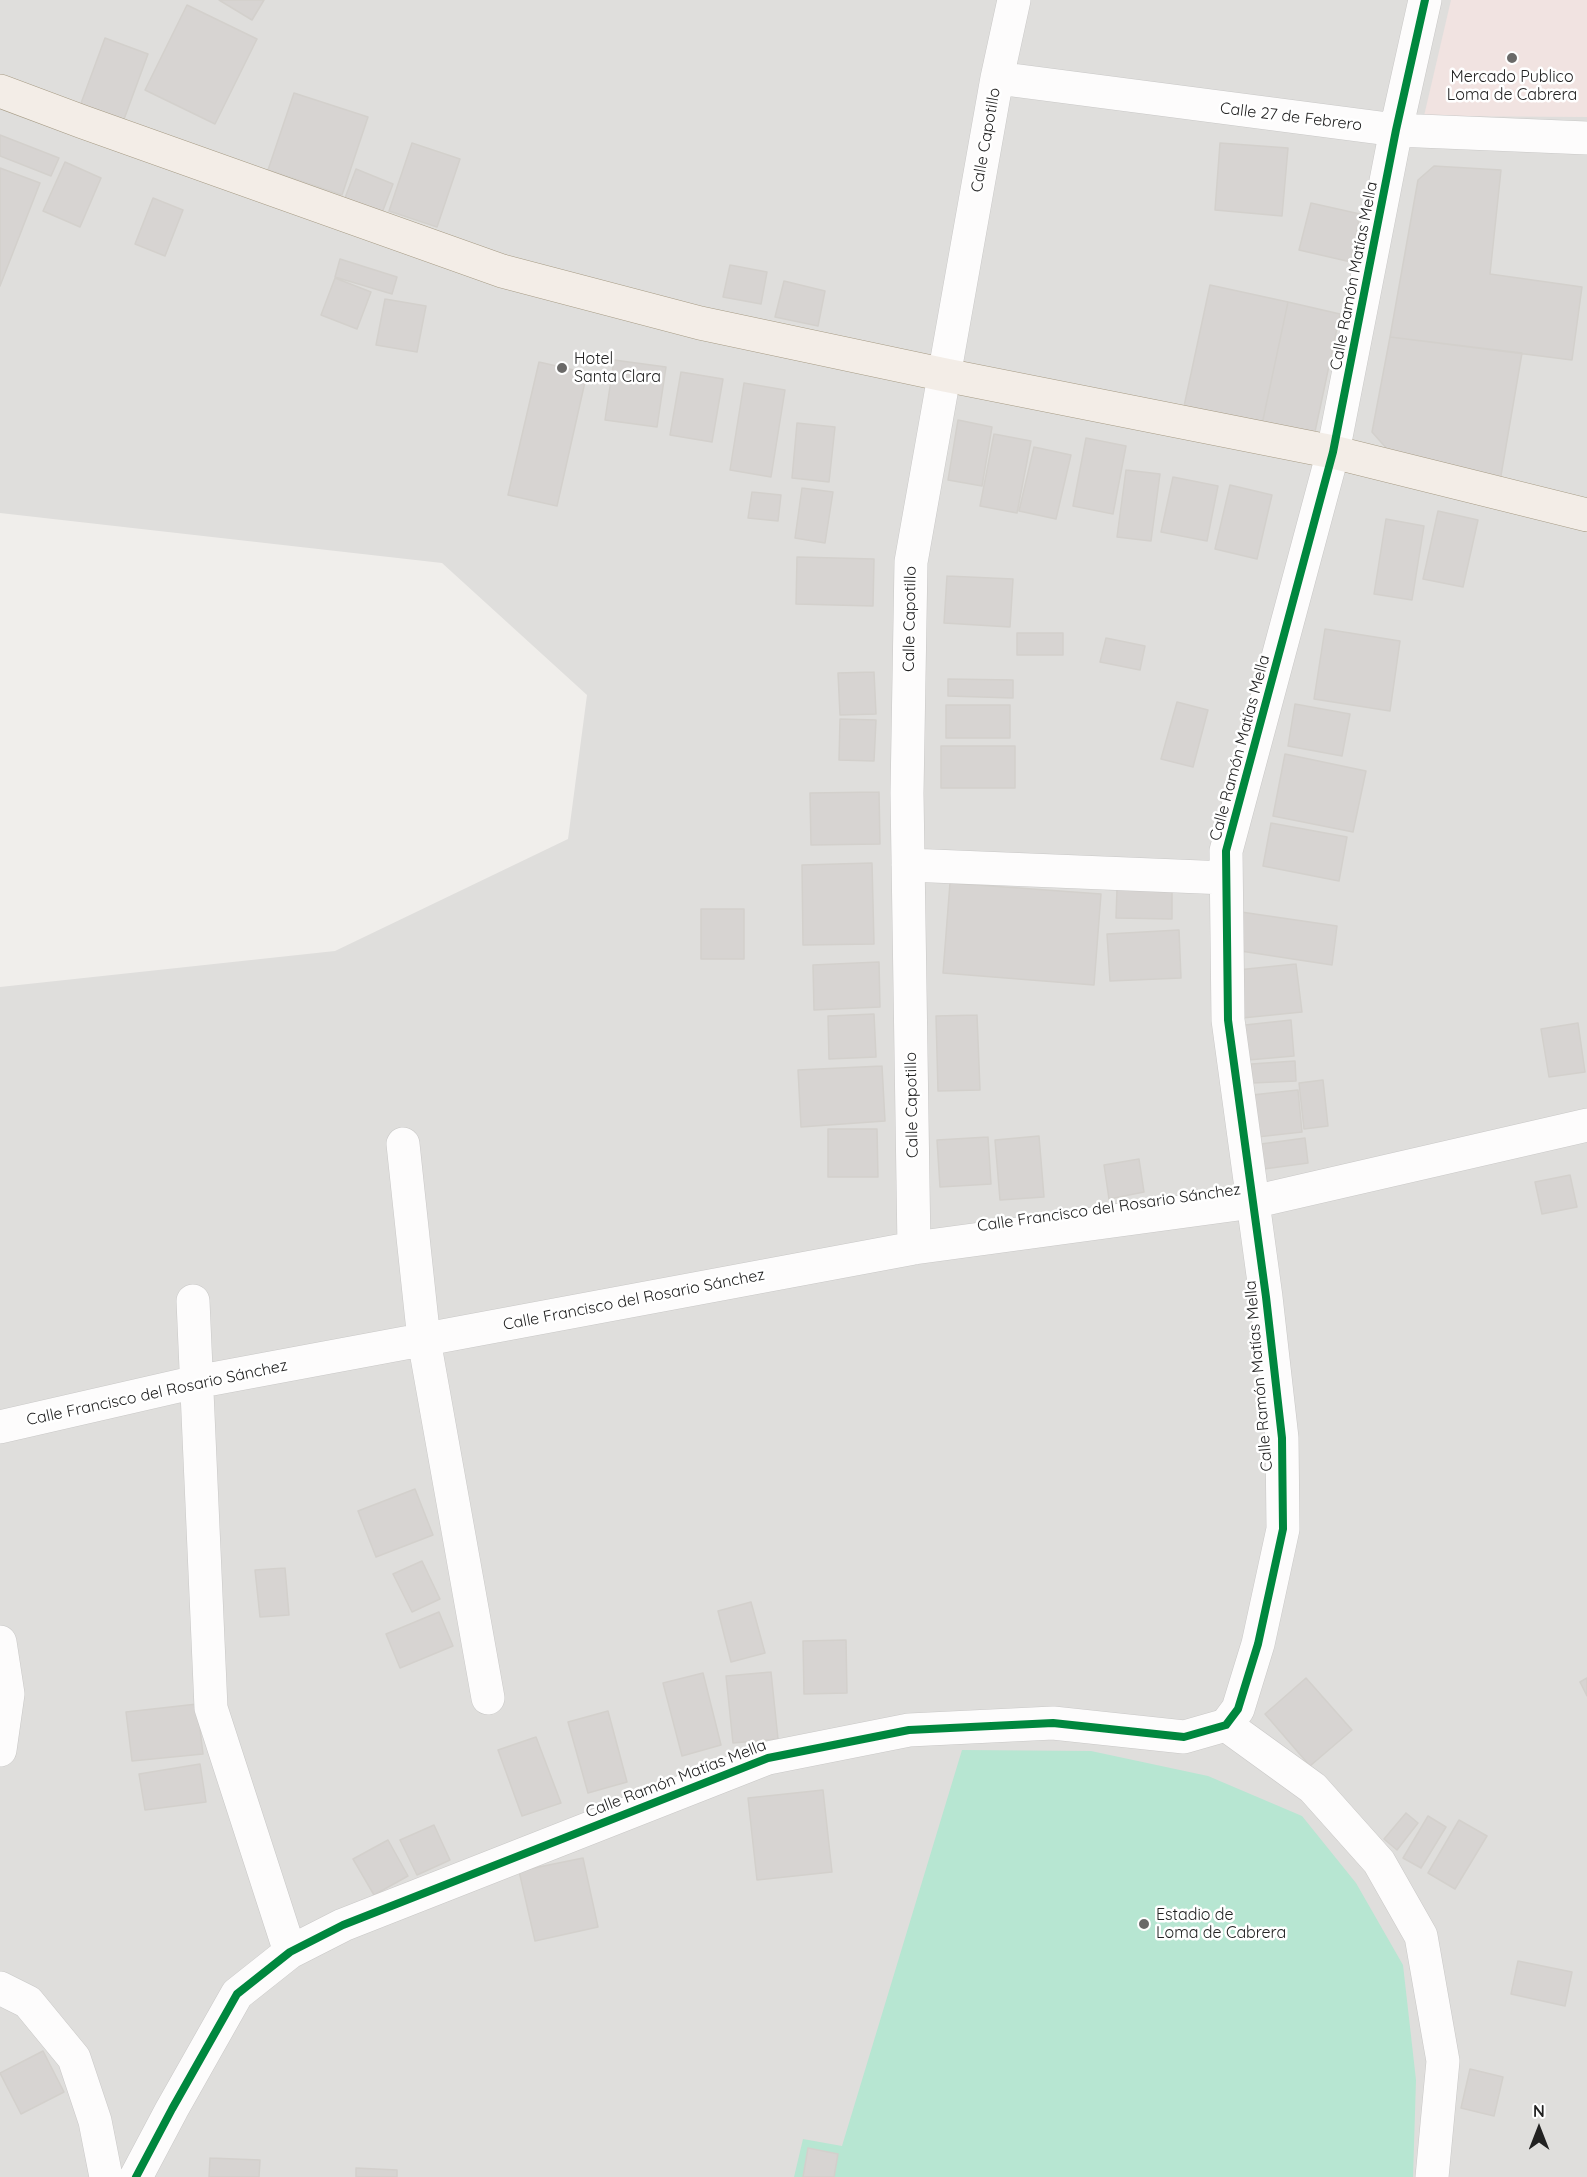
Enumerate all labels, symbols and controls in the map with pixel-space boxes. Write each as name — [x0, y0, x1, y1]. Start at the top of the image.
marker: Mercado Publico Loma de Cabrera — [1505, 51, 1519, 65]
place label: Mercado Publico Loma de Cabrera — [1447, 67, 1577, 105]
street label: Calle Capotillo — [967, 86, 1005, 194]
street label: Calle 27 de Febrero — [1219, 99, 1363, 135]
street label: Calle Ramón Matías Mella — [1326, 180, 1382, 372]
place label: Hotel Santa Clara — [574, 349, 661, 387]
marker: Hotel Santa Clara — [555, 361, 569, 375]
street label: Calle Capotillo — [899, 566, 921, 672]
street label: Calle Ramón Matías Mella — [1206, 653, 1274, 843]
street label: Calle Capotillo — [901, 1052, 923, 1158]
street label: Calle Francisco del Rosario Sánchez — [976, 1180, 1242, 1236]
street label: Calle Francisco del Rosario Sánchez — [502, 1265, 766, 1335]
street label: Calle Ramón Matías Mella — [1241, 1280, 1277, 1472]
street label: Calle Francisco del Rosario Sánchez — [25, 1356, 289, 1430]
street label: Calle Ramón Matías Mella — [583, 1736, 769, 1822]
place label: Estadio de Loma de Cabrera — [1156, 1905, 1286, 1943]
marker: Estadio de Loma de Cabrera — [1137, 1917, 1151, 1931]
north arrow — [1509, 2099, 1569, 2159]
text: N — [1533, 2101, 1545, 2121]

